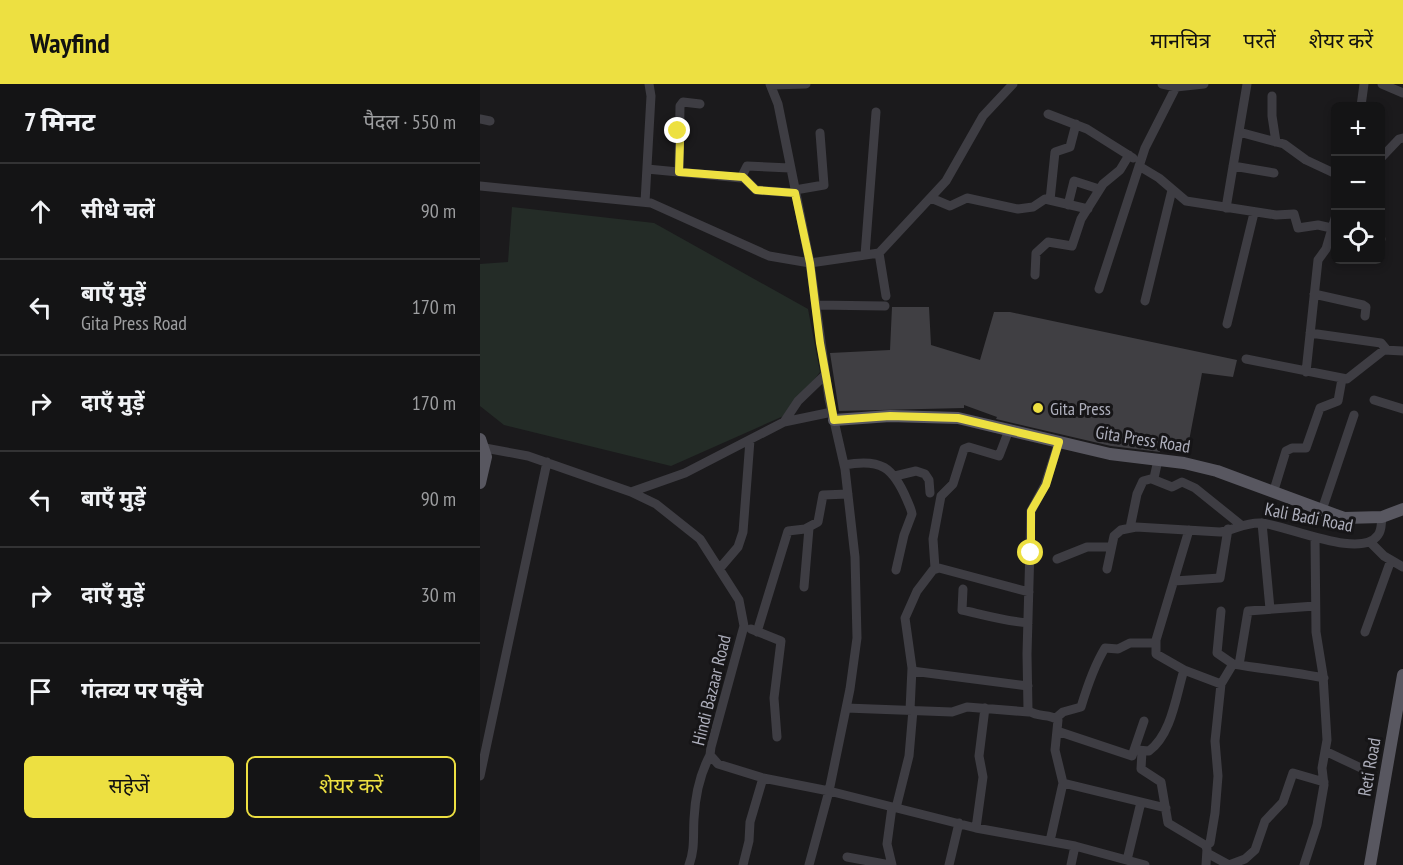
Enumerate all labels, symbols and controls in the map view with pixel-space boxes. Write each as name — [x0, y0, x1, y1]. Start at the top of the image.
text: Wayfind — [30, 24, 110, 61]
text: मानचित्र — [1150, 27, 1210, 54]
text: परतें — [1243, 27, 1276, 54]
text: शेयर करें — [1309, 27, 1373, 54]
map controls — [1331, 102, 1385, 264]
button: + — [1331, 102, 1385, 156]
text: 7 मिनट — [24, 105, 95, 138]
text: पैदल · 550 m — [363, 109, 456, 135]
route end — [664, 117, 690, 143]
button: − — [1331, 156, 1385, 210]
icon: ahead — [24, 195, 57, 228]
text: सीधे चलें — [81, 196, 155, 224]
text: 90 m — [421, 198, 456, 224]
button: locate — [1331, 210, 1385, 264]
text: बाएँ मुड़ें — [81, 279, 146, 307]
icon: left — [24, 291, 57, 324]
text: 170 m — [412, 294, 456, 320]
text: Gita Press Road — [81, 310, 187, 336]
icon: right — [24, 387, 57, 420]
text: दाएँ मुड़ें — [81, 388, 145, 416]
text: 170 m — [412, 390, 456, 416]
place label: Gita Press — [1050, 397, 1111, 420]
marker: Gita Press — [1031, 401, 1045, 415]
street label: Gita Press Road — [1094, 420, 1192, 458]
icon: left — [24, 483, 57, 516]
text: बाएँ मुड़ें — [81, 484, 146, 512]
text: 90 m — [421, 486, 456, 512]
street label: Kali Badi Road — [1263, 497, 1355, 537]
route start — [1017, 539, 1043, 565]
icon: right — [24, 579, 57, 612]
text: दाएँ मुड़ें — [81, 580, 145, 608]
text: 30 m — [421, 582, 456, 608]
street label: Hindi Bazaar Road — [686, 632, 736, 748]
icon: arrive — [24, 675, 57, 708]
text: गंतव्य पर पहुँचे — [81, 676, 203, 704]
street label: Reti Road — [1353, 736, 1385, 798]
button: सहेजें — [24, 756, 234, 818]
button: शेयर करें — [246, 756, 456, 818]

